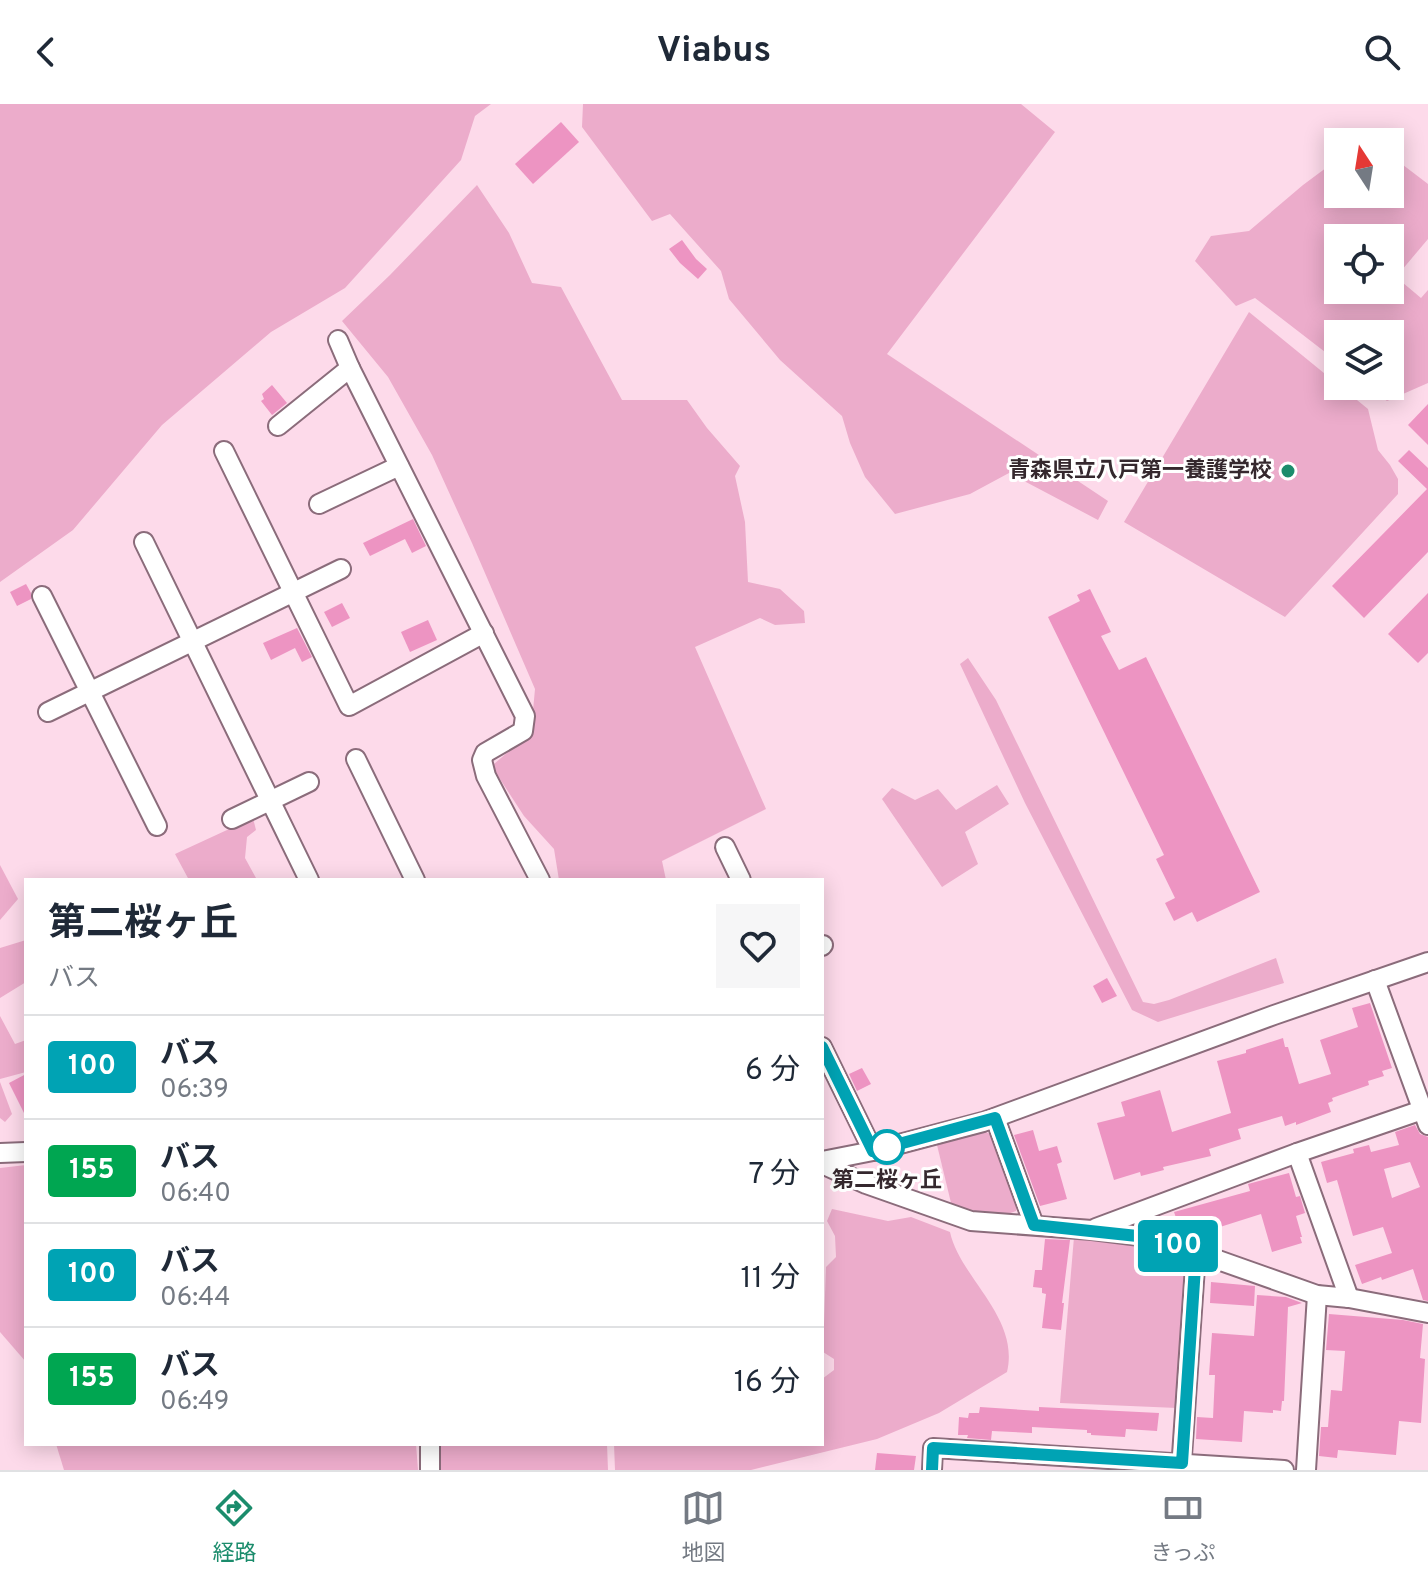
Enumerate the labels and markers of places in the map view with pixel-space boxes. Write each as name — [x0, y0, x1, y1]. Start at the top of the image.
place label: 青森県立八戸第一養護学校 — [1008, 458, 1272, 485]
marker: 青森県立八戸第一養護学校 — [1279, 462, 1297, 480]
marker: 第二桜ヶ丘 — [870, 1130, 904, 1164]
place label: 第二桜ヶ丘 — [832, 1168, 942, 1195]

